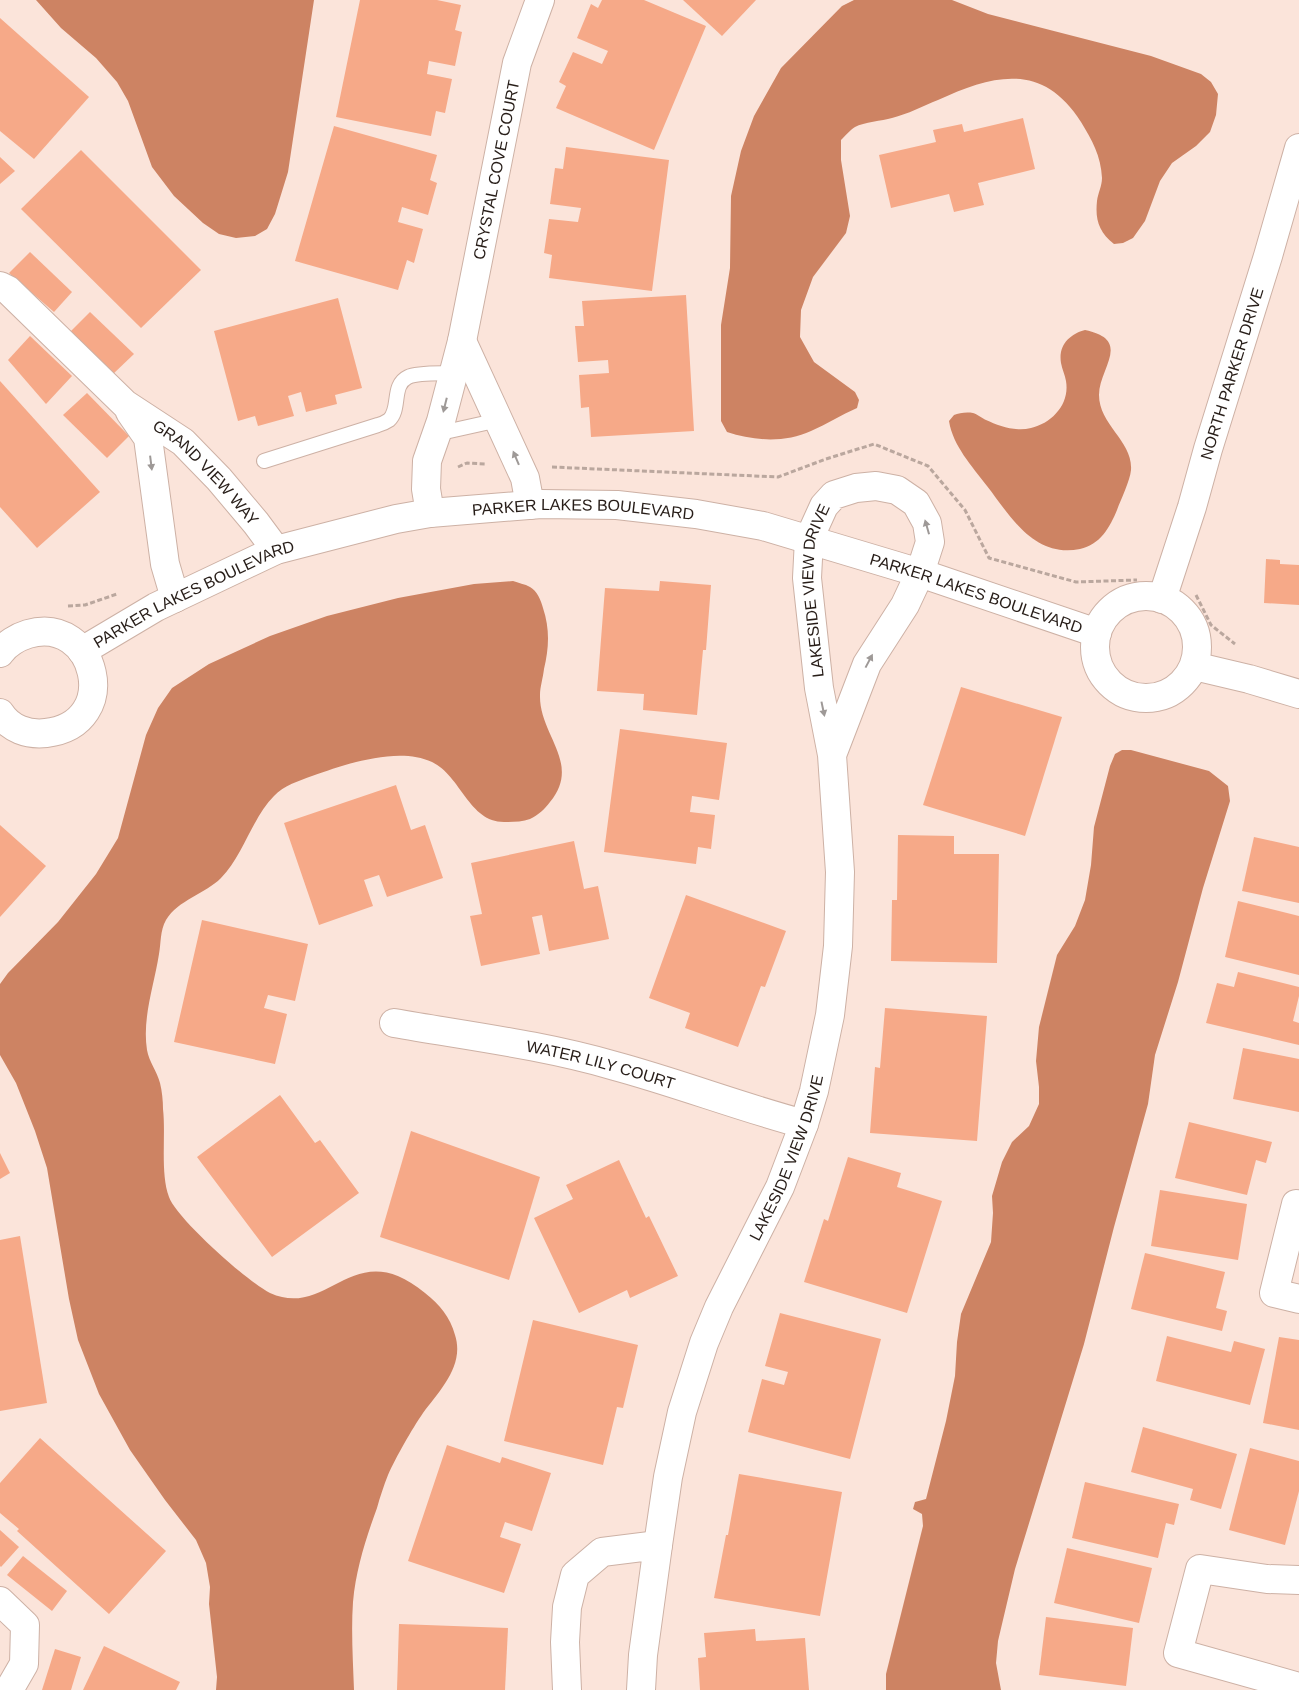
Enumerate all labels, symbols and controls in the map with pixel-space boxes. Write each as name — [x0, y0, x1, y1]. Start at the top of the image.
street label: CRYSTAL COVE COURT — [470, 78, 522, 261]
street label: NORTH PARKER DRIVE — [1198, 286, 1267, 461]
one-way arrow — [441, 397, 449, 412]
street label: GRAND VIEW WAY — [150, 417, 262, 529]
one-way arrow — [512, 451, 520, 465]
one-way arrow — [147, 456, 155, 472]
street label: PARKER LAKES BOULEVARD — [471, 496, 695, 523]
street label: LAKESIDE VIEW DRIVE — [799, 501, 833, 678]
one-way arrow — [922, 519, 930, 534]
street label: PARKER LAKES BOULEVARD — [91, 538, 296, 651]
street label: PARKER LAKES BOULEVARD — [868, 551, 1085, 636]
one-way arrow — [865, 654, 874, 667]
one-way arrow — [819, 702, 827, 717]
street label: WATER LILY COURT — [525, 1038, 677, 1092]
street label: LAKESIDE VIEW DRIVE — [746, 1073, 826, 1243]

